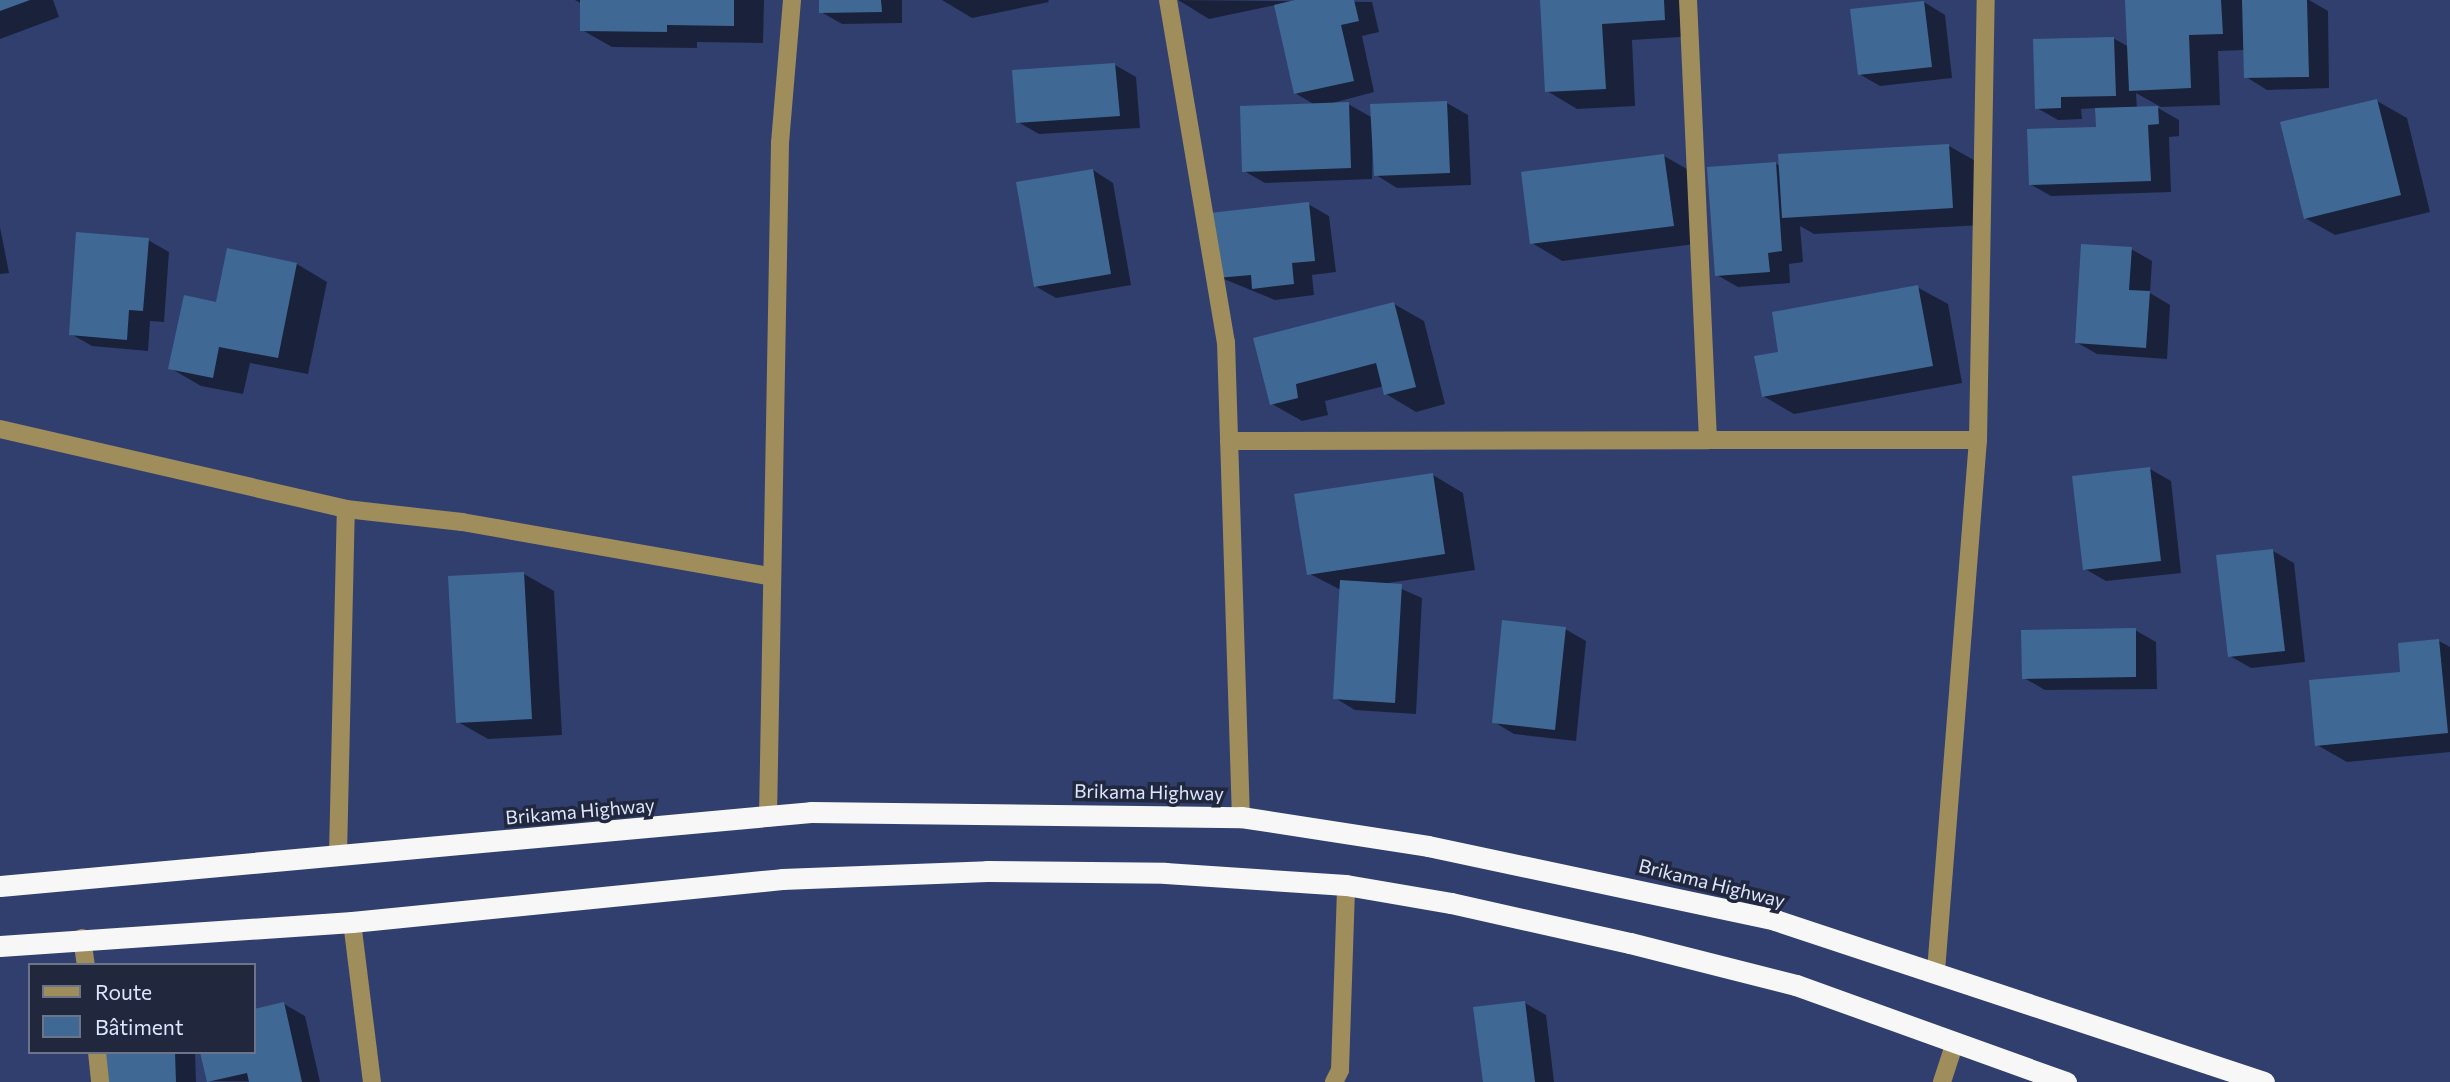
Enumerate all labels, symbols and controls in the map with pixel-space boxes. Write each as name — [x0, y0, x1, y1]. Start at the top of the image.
street label: Brikama Highway — [1074, 779, 1224, 805]
street label: Brikama Highway — [504, 793, 656, 829]
street label: Brikama Highway — [1637, 854, 1787, 912]
legend — [28, 963, 256, 1054]
text: Route — [95, 979, 152, 1004]
text: Bâtiment — [95, 1014, 184, 1039]

